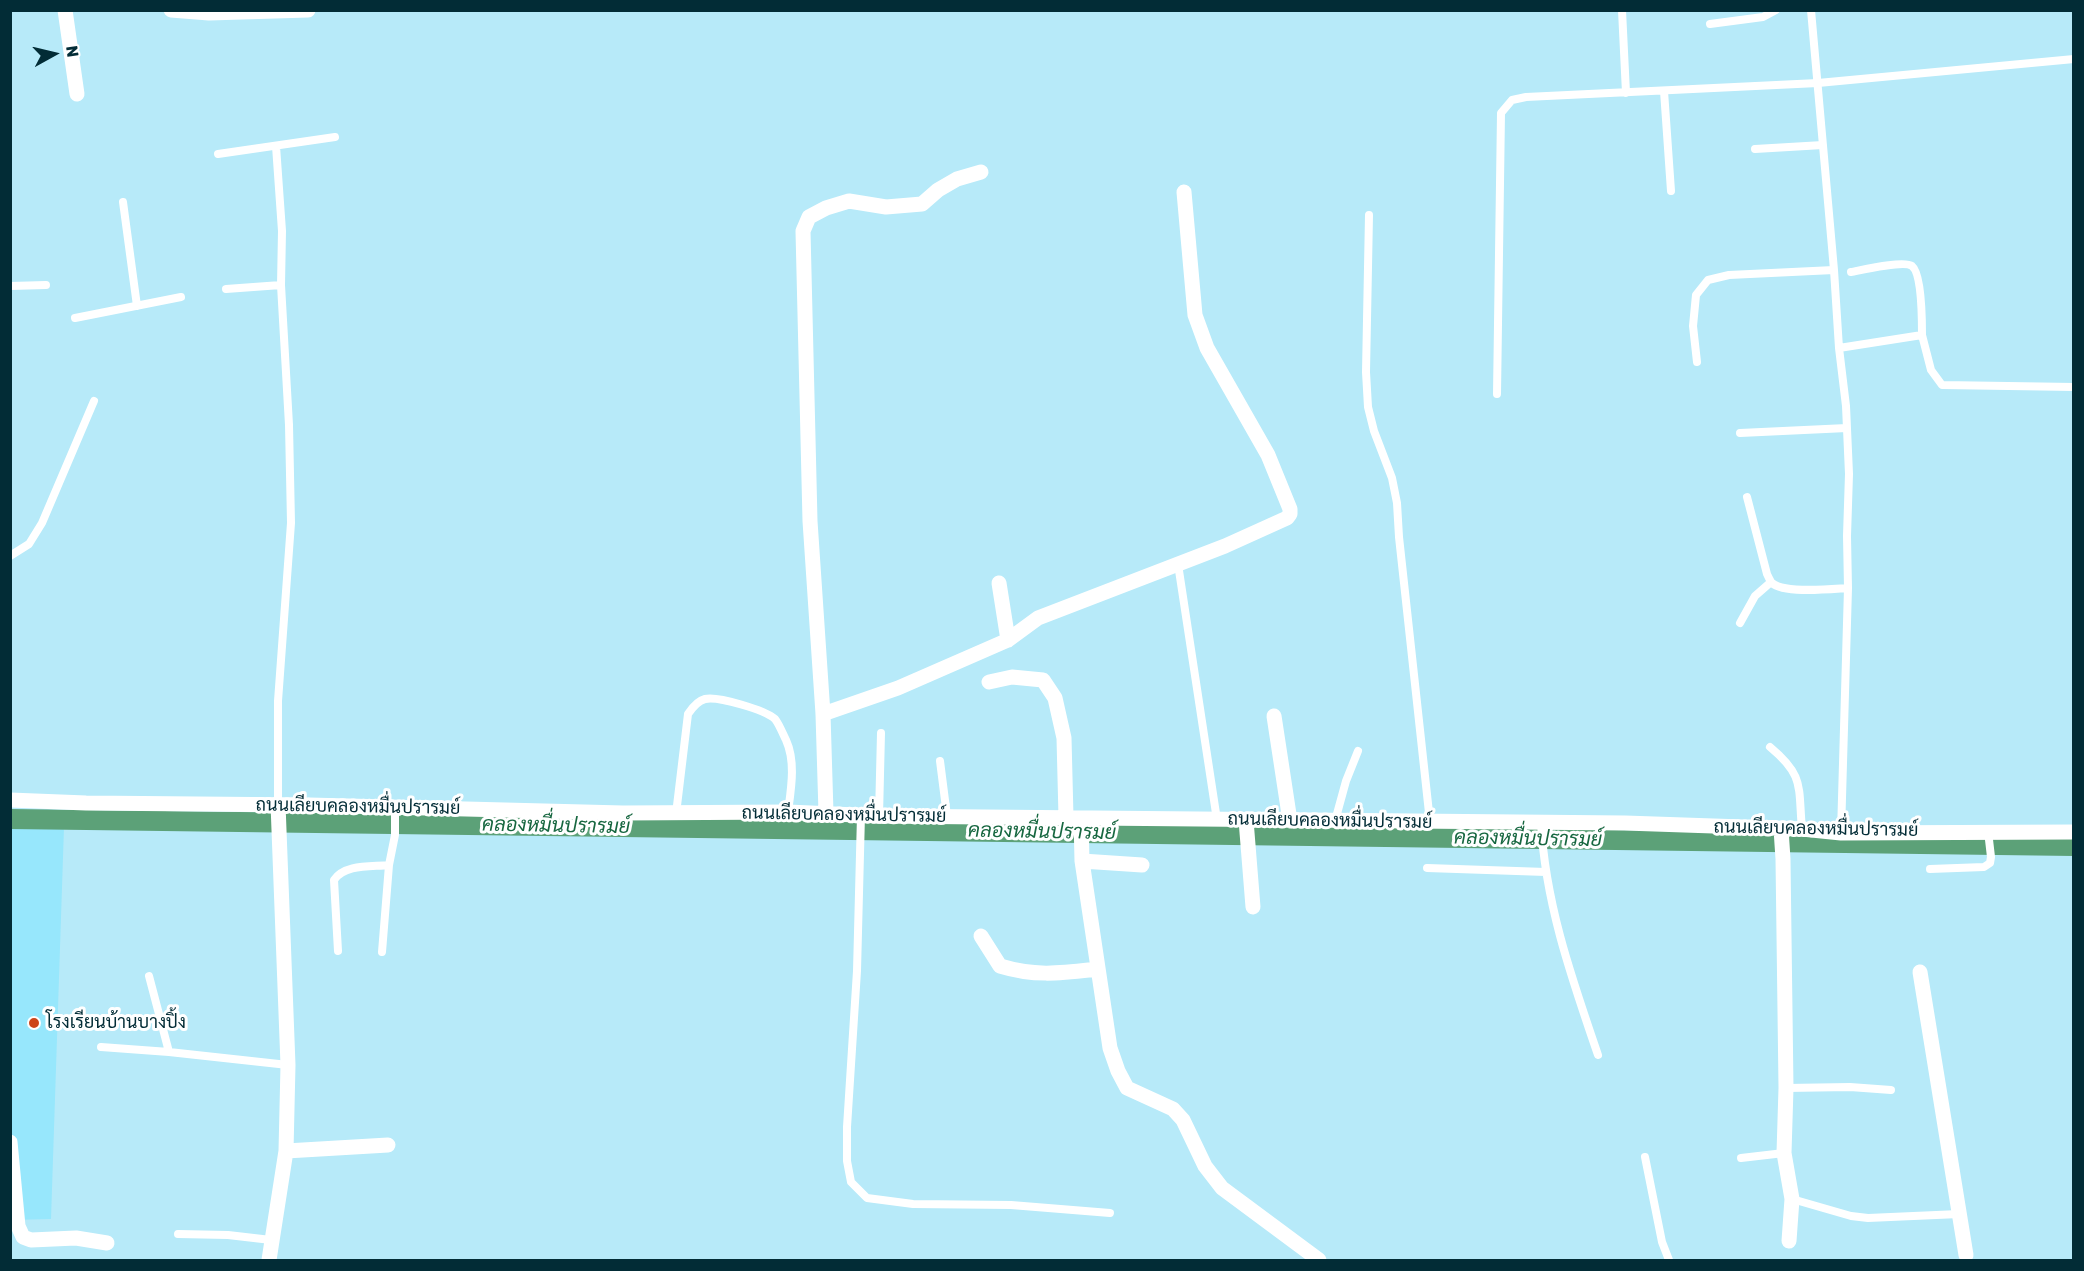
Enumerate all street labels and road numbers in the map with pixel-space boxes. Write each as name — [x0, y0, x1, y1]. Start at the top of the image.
street label: ถนนเลียบคลองหมื่นปรารมย์ — [256, 794, 460, 820]
street label: ถนนเลียบคลองหมื่นปรารมย์ — [742, 802, 946, 828]
street label: ถนนเลียบคลองหมื่นปรารมย์ — [1228, 808, 1432, 834]
street label: ถนนเลียบคลองหมื่นปรารมย์ — [1714, 816, 1918, 842]

